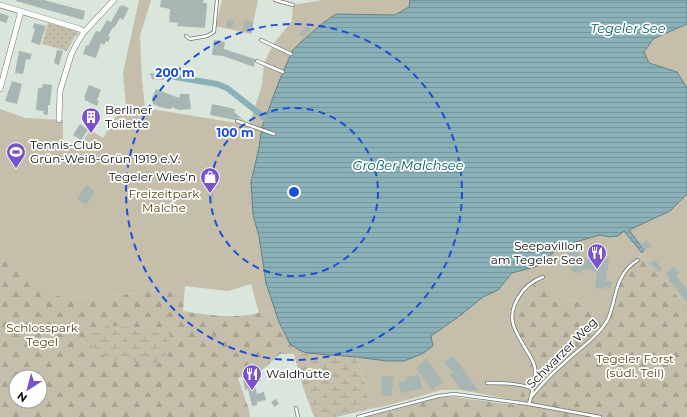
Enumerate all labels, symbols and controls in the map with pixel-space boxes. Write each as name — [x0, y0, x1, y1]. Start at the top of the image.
water label: Tegeler See — [590, 20, 666, 36]
text: 200 m — [155, 65, 195, 80]
place label: Berliner Toilette — [105, 102, 153, 131]
building icon: Berliner Toilette — [80, 106, 102, 134]
text: 100 m — [217, 125, 253, 140]
place label: Tennis-Club Grün-Weiß-Grün 1919 e.V. — [30, 137, 180, 166]
sports icon: Tennis-Club Grün-Weiß-Grün 1919 e.V. — [5, 141, 27, 169]
water label: Großer Malchsee — [352, 157, 464, 173]
shop icon: Tegeler Wies'n — [199, 166, 221, 194]
place label: Tegeler Wies'n — [109, 169, 196, 184]
centre of rings — [287, 185, 301, 199]
park label: Freizeitpark Malche — [129, 186, 200, 215]
place label: Seepavillon am Tegeler See — [491, 238, 583, 267]
restaurant icon: Seepavillon am Tegeler See — [586, 242, 608, 270]
street label: Schwarzer Weg — [523, 314, 600, 391]
park label: Schlosspark Tegel — [6, 320, 79, 349]
park label: Tegeler Forst (südl. Teil) — [596, 351, 674, 380]
restaurant icon: Waldhütte — [241, 363, 263, 391]
place label: Waldhütte — [266, 366, 330, 381]
north arrow — [8, 369, 48, 409]
text: N — [14, 389, 30, 405]

